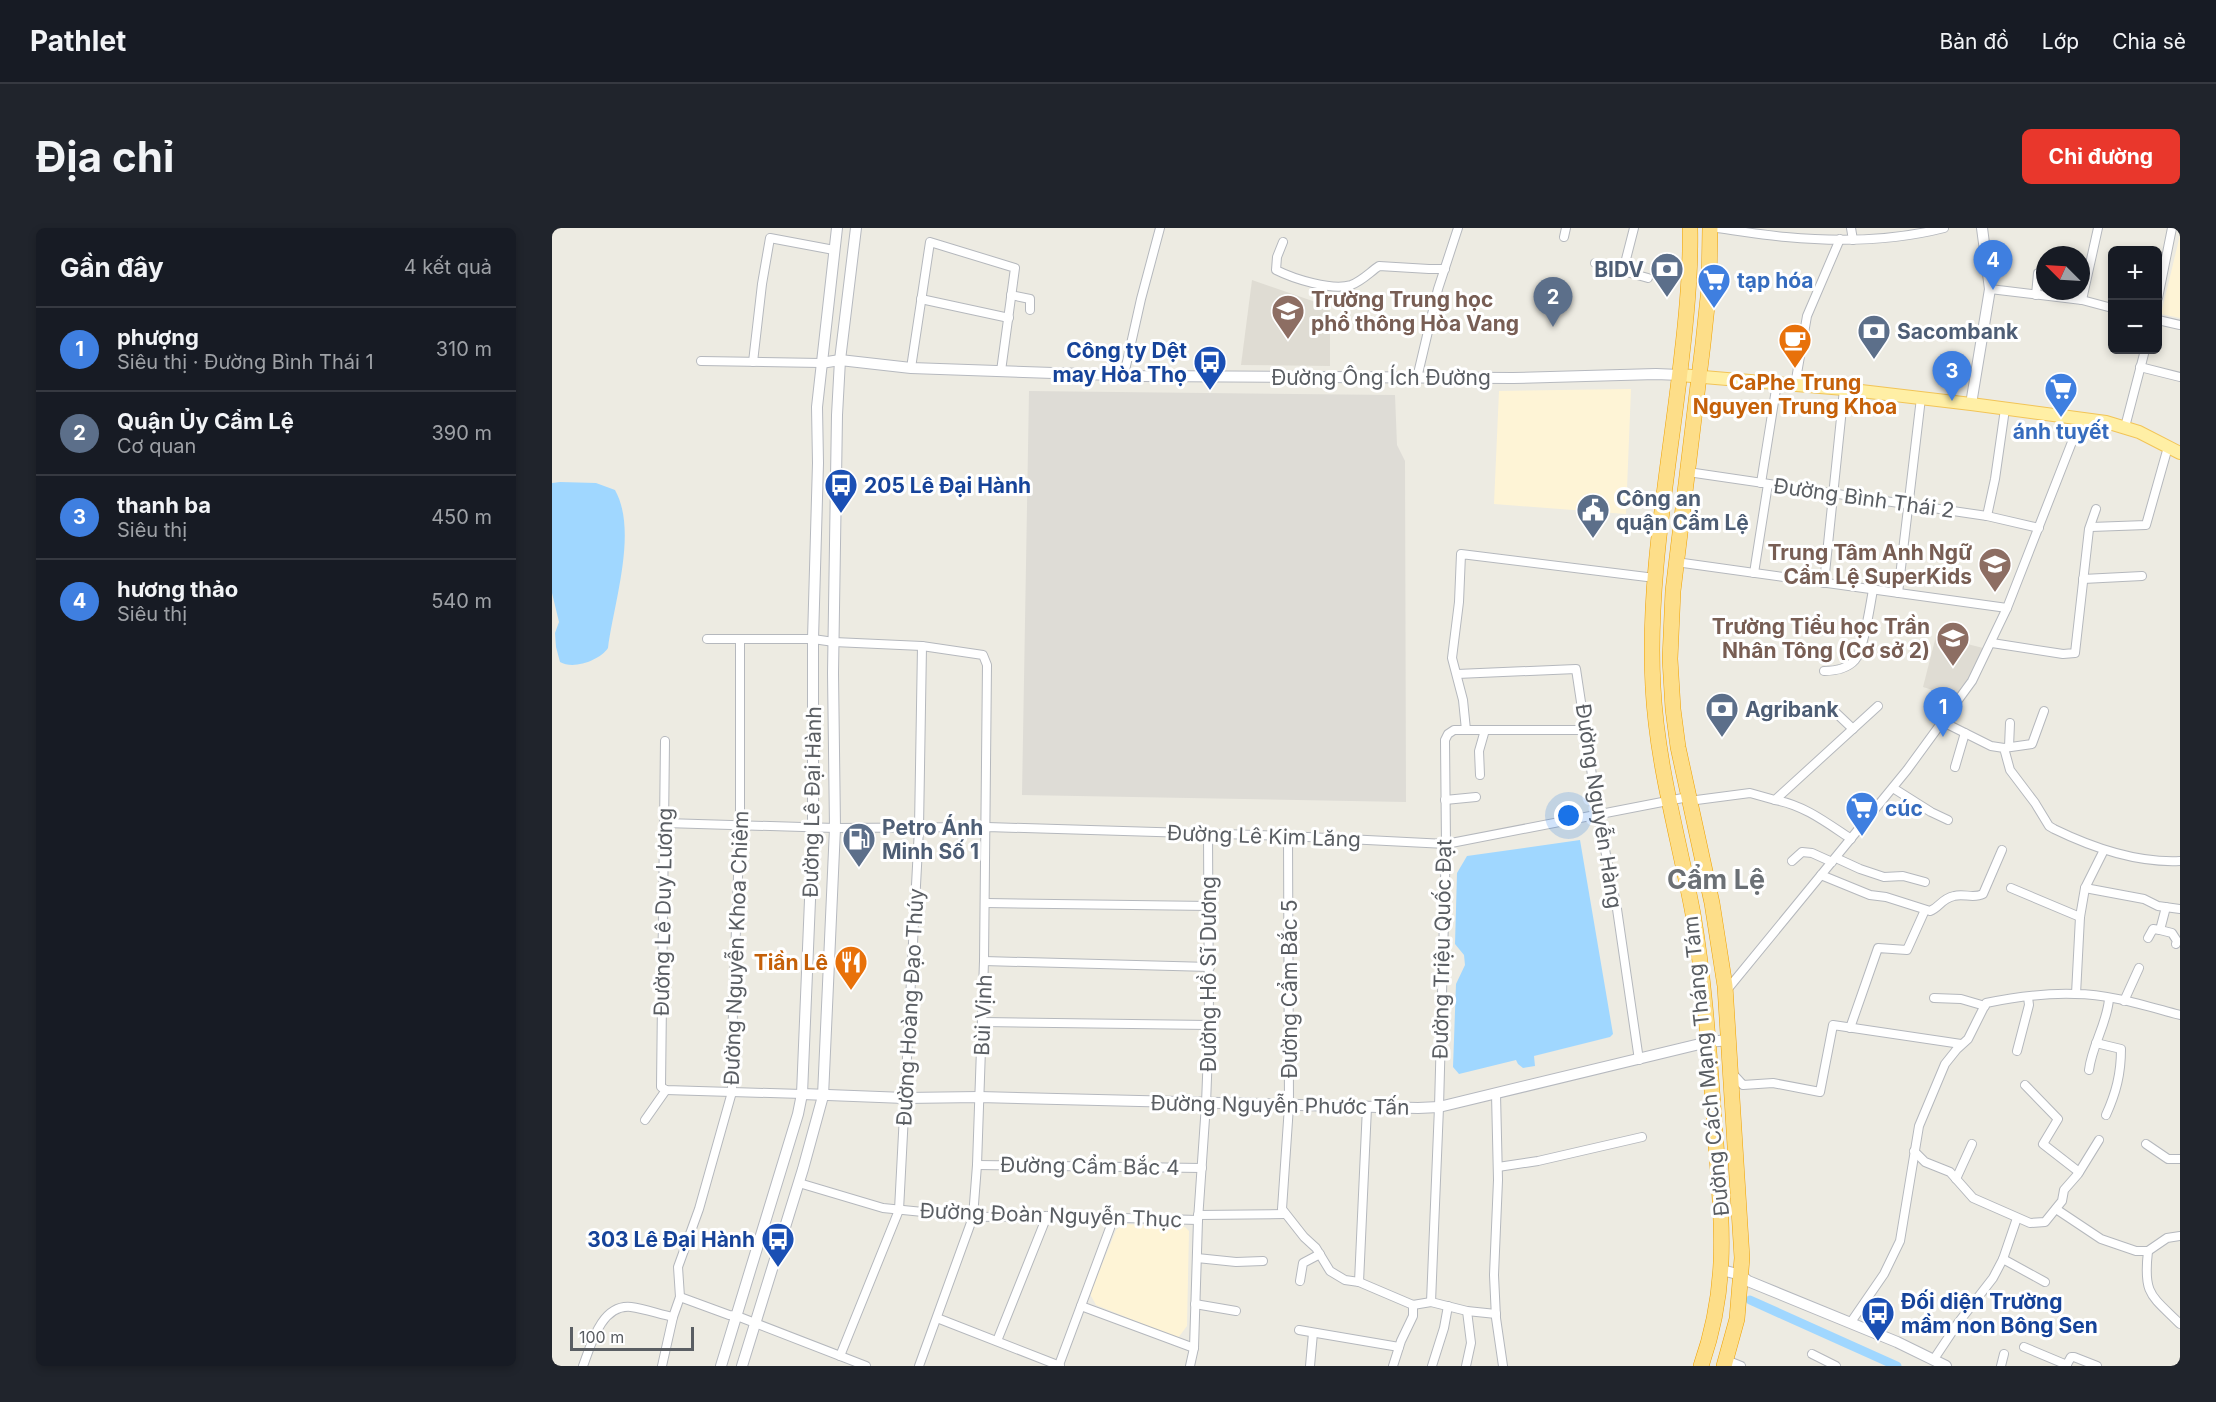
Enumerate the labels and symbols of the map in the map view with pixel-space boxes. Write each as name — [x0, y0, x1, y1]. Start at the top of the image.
pin: 4 — [1974, 241, 2012, 290]
north arrow — [2036, 246, 2090, 300]
bank icon: BIDV — [1649, 251, 1685, 298]
place label: BIDV — [1594, 257, 1644, 282]
supermarket icon: tạp hóa — [1696, 262, 1732, 309]
place label: tạp hóa — [1737, 268, 1814, 293]
pin: 2 — [1534, 278, 1572, 327]
place label: Trường Trung học phổ thông Hòa Vang — [1311, 287, 1519, 336]
school or university icon: Trường Trung học phổ thông Hòa Vang — [1270, 293, 1306, 340]
bank icon: Sacombank — [1856, 313, 1892, 360]
place label: Sacombank — [1897, 319, 2019, 344]
cafe icon: CaPhe Trung Nguyen Trung Khoa — [1777, 322, 1813, 369]
place label: Công ty Dệt may Hòa Thọ — [1052, 338, 1187, 387]
bus stop icon: Công ty Dệt may Hòa Thọ — [1192, 344, 1228, 391]
pin: 3 — [1932, 352, 1972, 401]
street label: Đường Ông Ích Đường — [1271, 364, 1491, 390]
place label: CaPhe Trung Nguyen Trung Khoa — [1693, 370, 1897, 419]
supermarket icon: ánh tuyết — [2043, 371, 2079, 418]
place label: ánh tuyết — [2013, 419, 2110, 444]
bus stop icon: 205 Lê Đại Hành — [823, 467, 859, 514]
place label: 205 Lê Đại Hành — [864, 473, 1031, 498]
street label: Đường Bình Thái 2 — [1772, 473, 1956, 523]
place label: Công an quận Cẩm Lệ — [1616, 486, 1749, 535]
public building icon: Công an quận Cẩm Lệ — [1575, 492, 1611, 539]
place label: Trung Tâm Anh Ngữ Cẩm Lệ SuperKids — [1767, 540, 1972, 589]
school or university icon: Trung Tâm Anh Ngữ Cẩm Lệ SuperKids — [1977, 546, 2013, 593]
place label: Trường Tiểu học Trần Nhân Tông (Cơ sở 2) — [1712, 614, 1930, 663]
school or university icon: Trường Tiểu học Trần Nhân Tông (Cơ sở 2) — [1935, 620, 1971, 667]
pin: 1 — [1924, 688, 1962, 737]
bank icon: Agribank — [1704, 691, 1740, 738]
place label: Agribank — [1745, 697, 1840, 722]
street label: Đường Nguyễn Hàng — [1570, 702, 1628, 910]
street label: Đường Lê Đại Hành — [798, 706, 826, 898]
supermarket icon: cúc — [1844, 790, 1880, 837]
place label: cúc — [1885, 796, 1923, 821]
your location — [1554, 801, 1583, 830]
street label: Đường Lê Duy Lương — [649, 808, 677, 1016]
street label: Đường Nguyễn Khoa Chiêm — [719, 810, 753, 1086]
place label: Petro Ánh Minh Số 1 — [882, 814, 983, 864]
street label: Đường Lê Kim Lăng — [1167, 820, 1361, 852]
fuel station icon: Petro Ánh Minh Số 1 — [841, 821, 877, 868]
street label: Đường Triệu Quốc Đạt — [1428, 839, 1456, 1059]
district label: Cẩm Lệ — [1667, 863, 1765, 896]
street label: Đường Hồ Sĩ Dương — [1196, 876, 1221, 1072]
street label: Đường Hoàng Đạo Thúy — [891, 887, 929, 1127]
street label: Đường Cẩm Bắc 5 — [1277, 900, 1302, 1078]
street label: Đường Cách Mạng Tháng Tám — [1678, 915, 1734, 1217]
restaurant icon: Tiần Lê — [833, 944, 869, 991]
place label: Tiần Lê — [754, 950, 828, 975]
street label: Bùi Vịnh — [969, 974, 997, 1056]
street label: Đường Nguyễn Phước Tấn — [1150, 1090, 1410, 1120]
street label: Đường Cẩm Bắc 4 — [1000, 1152, 1180, 1180]
street label: Đường Đoàn Nguyễn Thục — [919, 1198, 1183, 1232]
bus stop icon: 303 Lê Đại Hành — [760, 1221, 796, 1268]
place label: 303 Lê Đại Hành — [587, 1227, 755, 1252]
place label: Đối diện Trường mầm non Bông Sen — [1901, 1289, 2098, 1338]
bus stop icon: Đối diện Trường mầm non Bông Sen — [1860, 1295, 1896, 1342]
scale bar — [570, 1324, 694, 1352]

